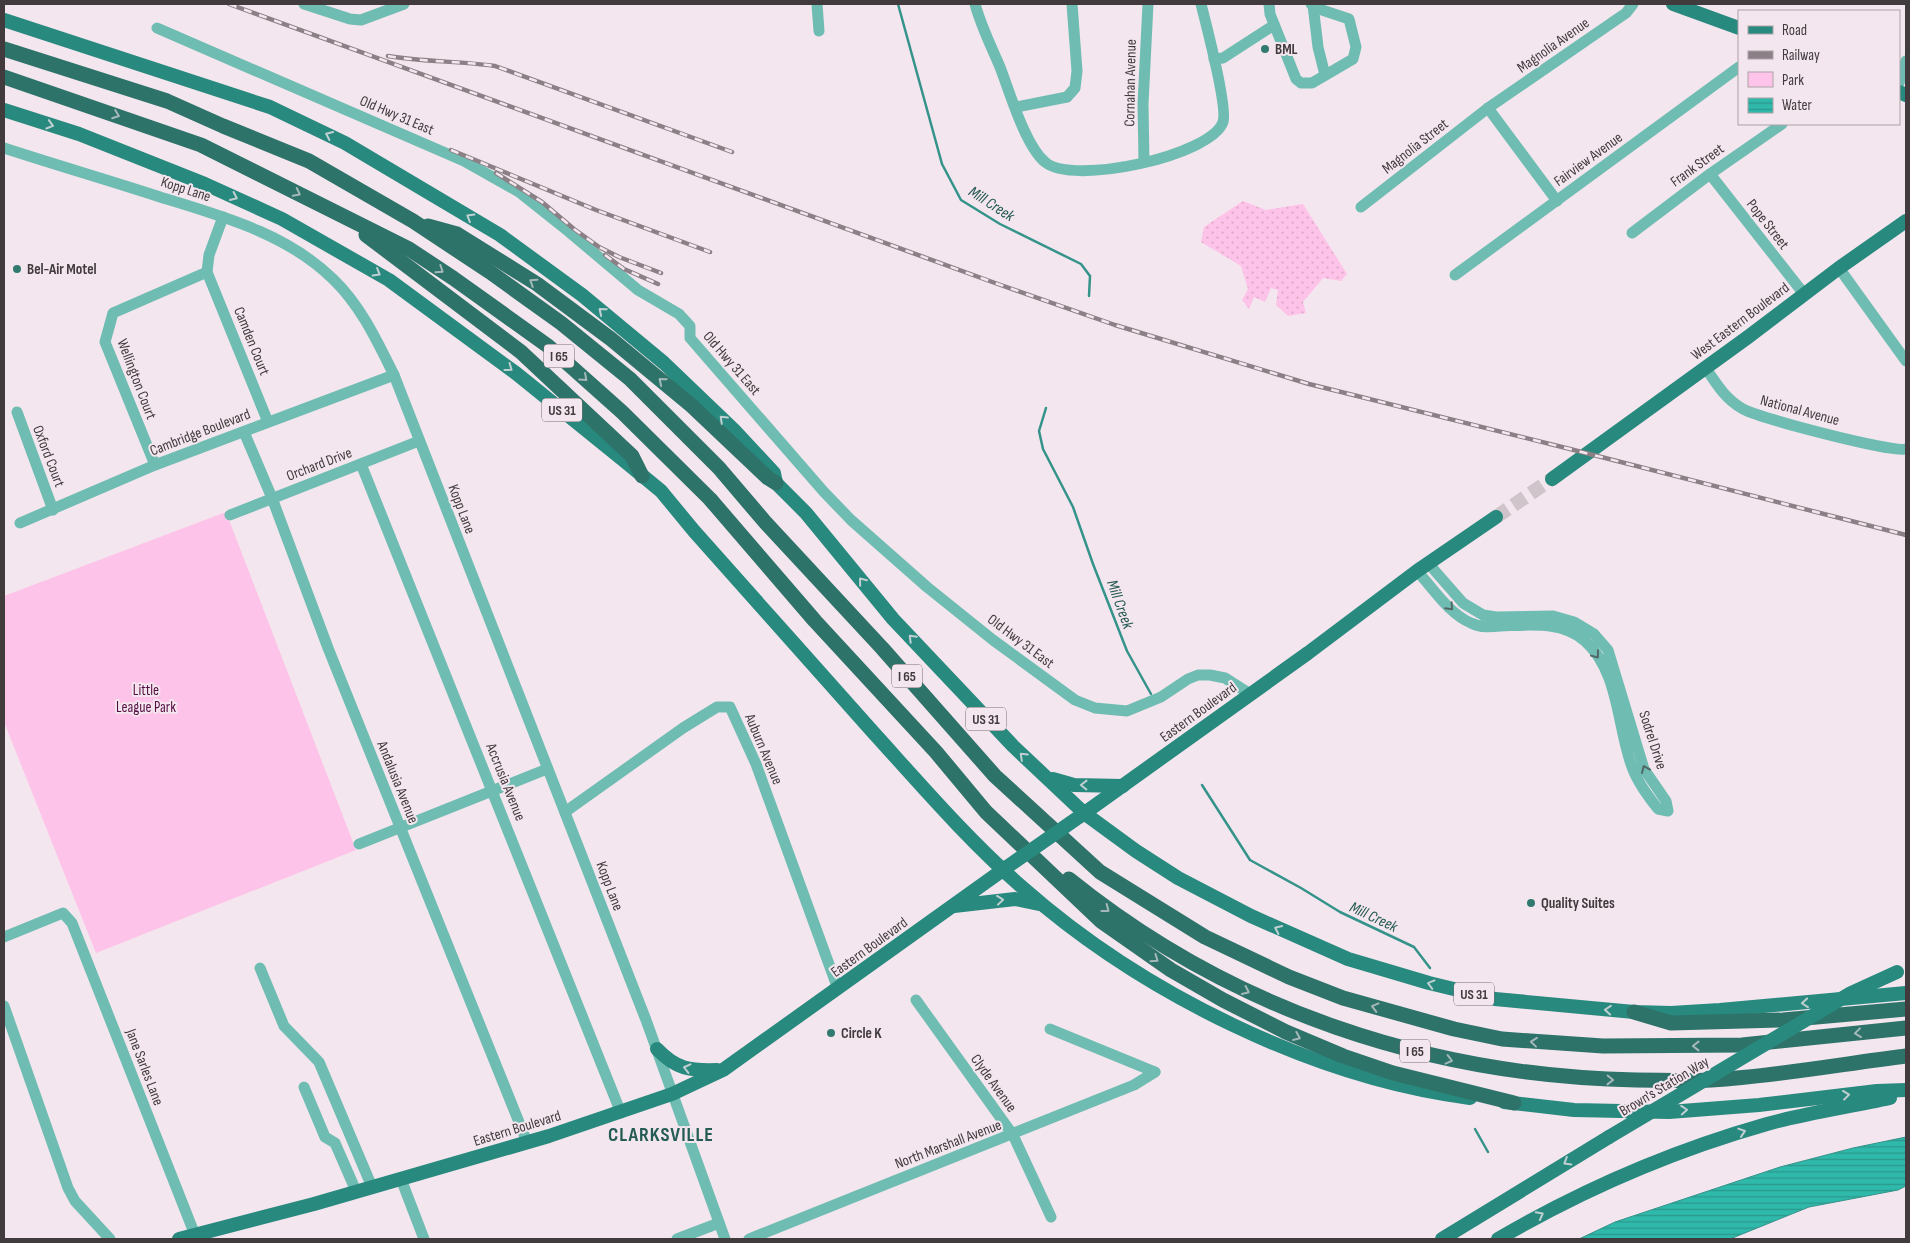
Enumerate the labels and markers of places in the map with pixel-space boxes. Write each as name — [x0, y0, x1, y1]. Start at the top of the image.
place label: BML — [1275, 40, 1298, 59]
marker: BML — [1259, 43, 1271, 55]
place label: Bel-Air Motel — [27, 260, 97, 279]
marker: Bel-Air Motel — [11, 263, 23, 275]
place label: Quality Suites — [1541, 894, 1615, 913]
marker: Quality Suites — [1525, 897, 1537, 909]
place label: Circle K — [841, 1024, 882, 1043]
marker: Circle K — [825, 1027, 837, 1039]

